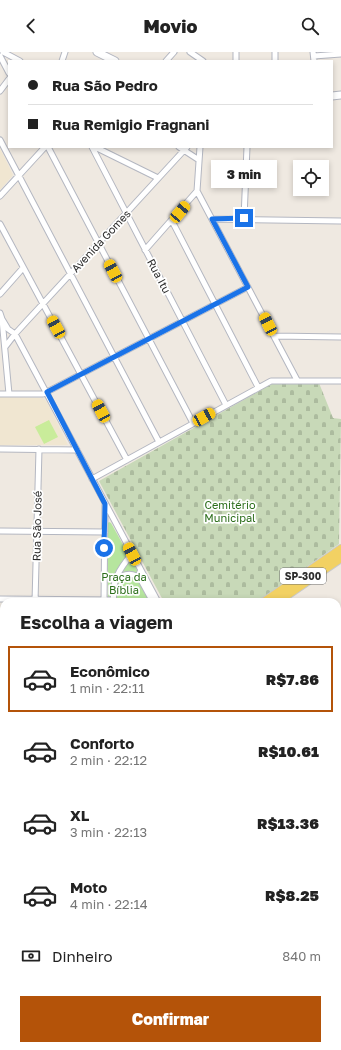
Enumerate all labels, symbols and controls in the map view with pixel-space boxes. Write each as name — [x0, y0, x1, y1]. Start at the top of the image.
icon: back — [20, 15, 42, 37]
text: Movio — [144, 15, 197, 37]
icon: search — [299, 15, 321, 37]
text: Rua São Pedro — [52, 76, 158, 94]
text: Rua Remigio Fragnani — [52, 115, 209, 133]
callout: 3 min — [211, 160, 277, 188]
map controls — [293, 160, 329, 196]
button: locate — [293, 160, 329, 196]
text: 3 min — [227, 166, 261, 182]
car — [168, 199, 192, 225]
street label: Avenida Gomes — [68, 207, 133, 275]
route end — [235, 209, 253, 227]
street label: Rua Itu — [145, 256, 174, 295]
car — [102, 258, 124, 284]
car — [257, 311, 279, 337]
car — [45, 314, 67, 340]
car — [90, 398, 112, 424]
car — [191, 406, 217, 428]
street label: Rua São José — [29, 491, 44, 561]
park label: Cemitério Municipal — [204, 498, 256, 524]
route start — [95, 539, 113, 557]
car — [121, 541, 143, 567]
road number: SP-300 — [280, 568, 326, 584]
park label: Praça da Bíblia — [101, 570, 147, 596]
text: Escolha a viagem — [20, 611, 173, 633]
icon: car — [22, 661, 58, 697]
text: Econômico — [70, 662, 150, 680]
text: R$7.86 — [266, 670, 319, 688]
text: 1 min · 22:11 — [70, 680, 145, 696]
icon: car — [22, 733, 58, 769]
text: Conforto — [70, 734, 134, 752]
text: R$10.61 — [258, 742, 319, 760]
text: 2 min · 22:12 — [70, 752, 147, 768]
icon: car — [22, 805, 58, 841]
text: XL — [70, 806, 89, 824]
text: R$13.36 — [257, 814, 319, 832]
text: 3 min · 22:13 — [70, 824, 147, 840]
icon: car — [22, 877, 58, 913]
text: Moto — [70, 878, 107, 896]
text: R$8.25 — [265, 886, 319, 904]
text: 4 min · 22:14 — [70, 896, 148, 912]
icon: cash — [20, 945, 42, 967]
text: Dinheiro — [52, 947, 112, 965]
text: 840 m — [282, 948, 321, 964]
button: Confirmar — [20, 996, 321, 1042]

